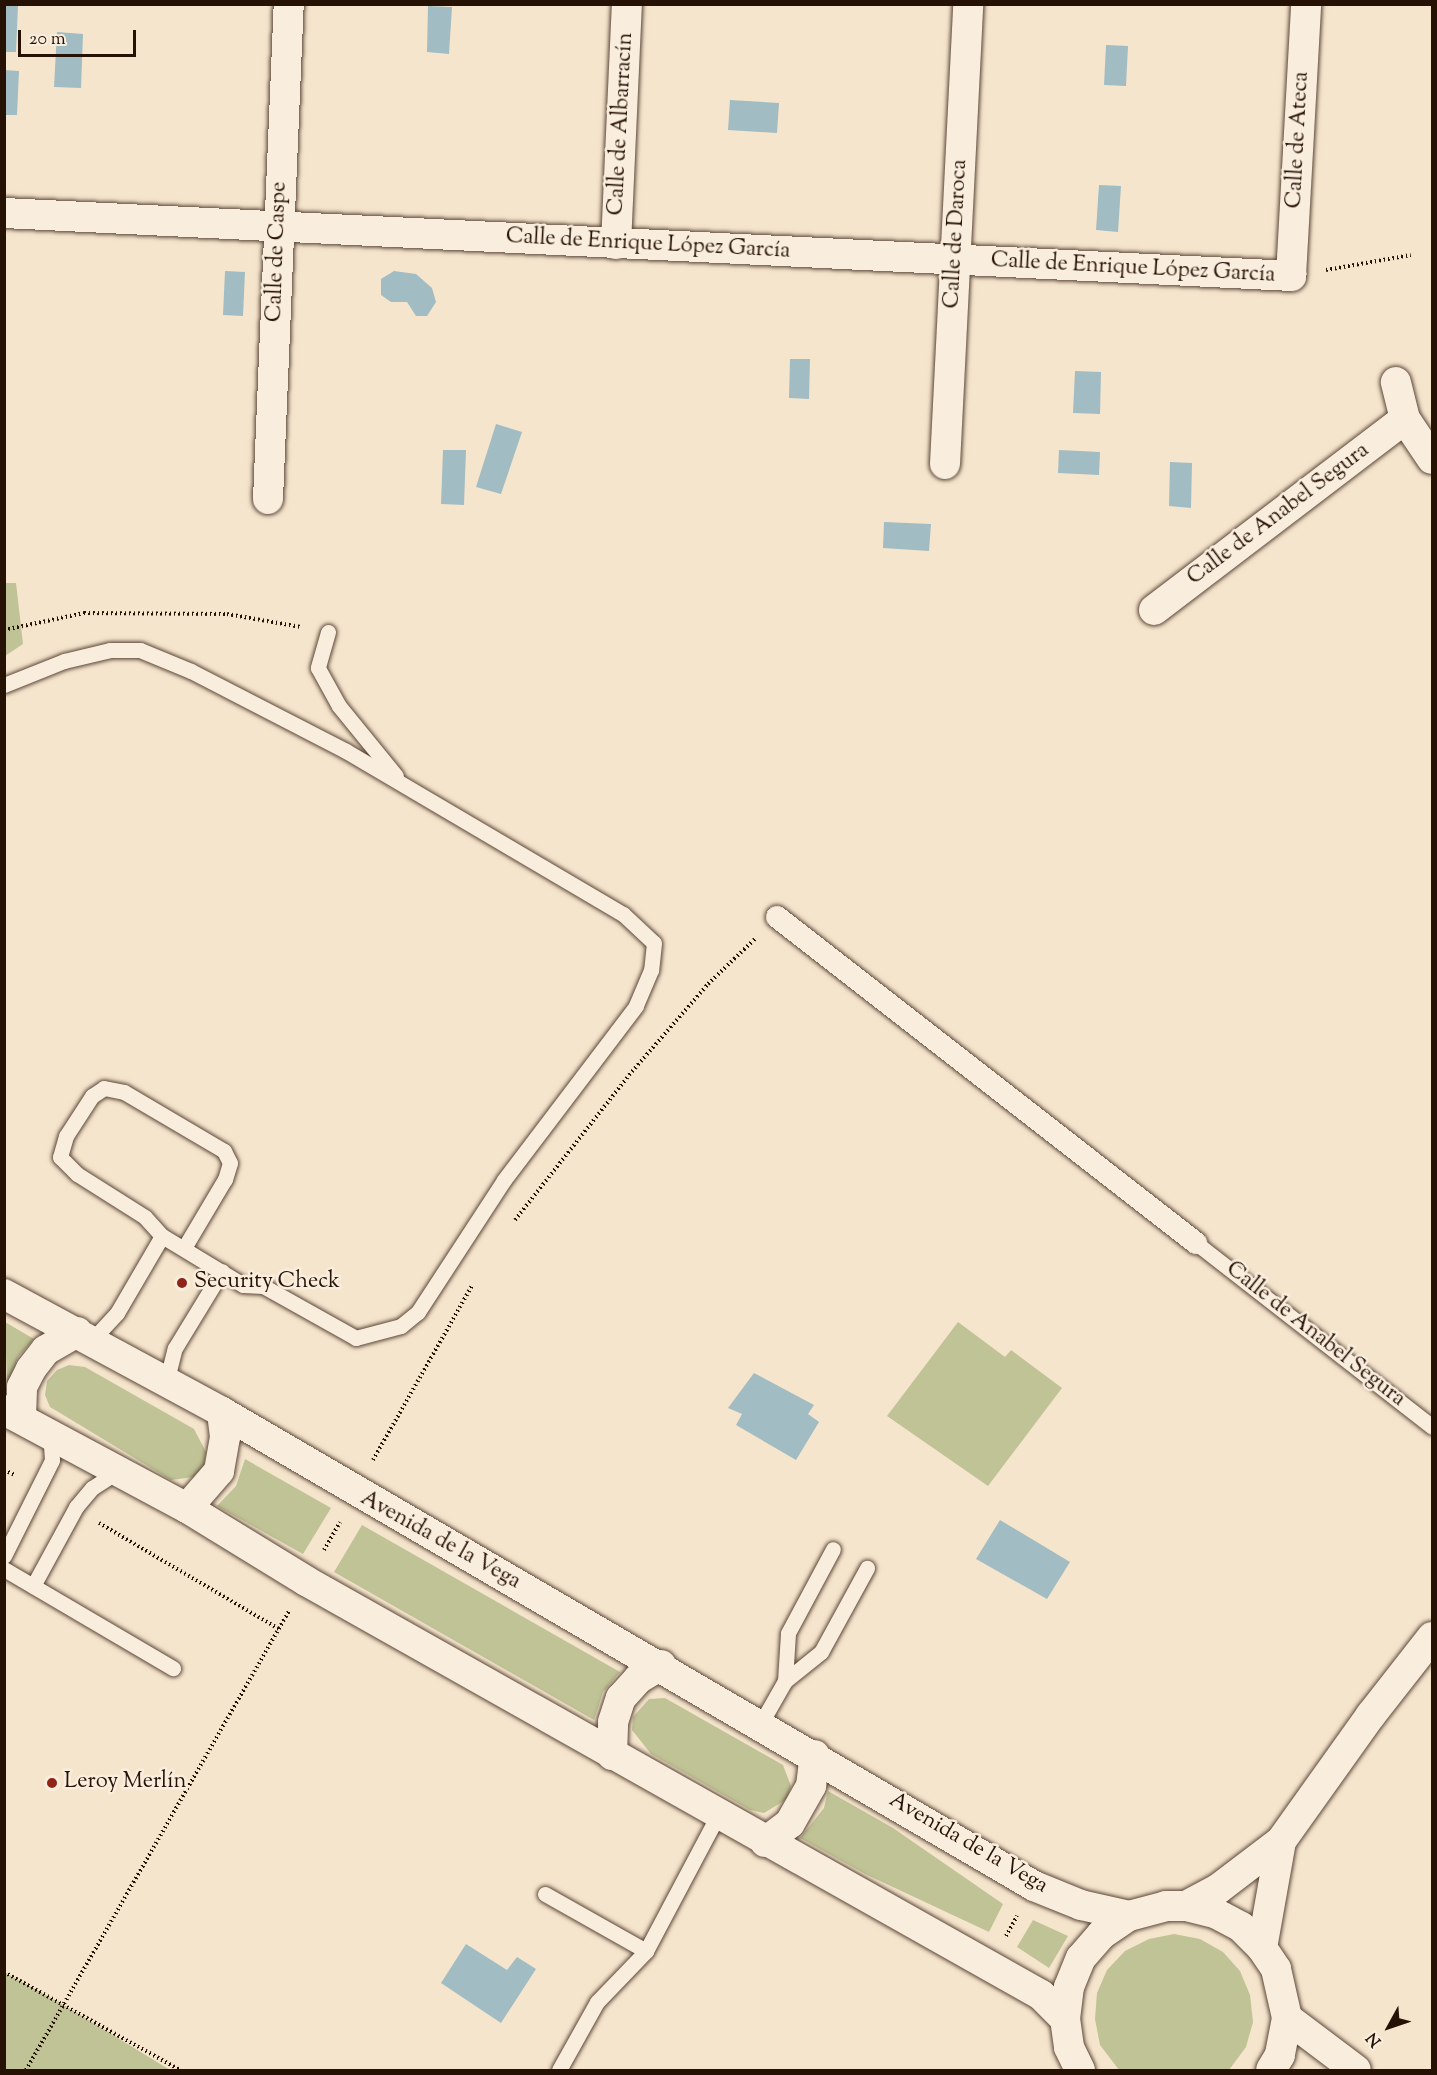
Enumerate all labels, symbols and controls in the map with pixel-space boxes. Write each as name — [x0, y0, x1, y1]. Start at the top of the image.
scale bar — [21, 18, 140, 56]
text: 20 m — [29, 27, 66, 53]
street label: Calle de Albarracín — [604, 32, 640, 216]
street label: Calle de Ateca — [1282, 71, 1316, 209]
street label: Calle de Daroca — [940, 159, 974, 309]
street label: Calle de Caspe — [262, 181, 294, 323]
street label: Calle de Enrique López García — [505, 224, 791, 266]
street label: Calle de Enrique López García — [990, 248, 1276, 290]
street label: Calle de Anabel Segura — [1183, 438, 1375, 592]
street label: Calle de Anabel Segura — [1220, 1257, 1410, 1413]
place label: Security Check — [194, 1270, 340, 1296]
marker: Security Check — [175, 1276, 189, 1290]
street label: Avenida de la Vega — [355, 1486, 525, 1596]
place label: Leroy Merlín — [64, 1770, 186, 1796]
marker: Leroy Merlín — [45, 1776, 59, 1790]
street label: Avenida de la Vega — [884, 1788, 1052, 1900]
north arrow — [1359, 1997, 1419, 2057]
text: N — [1362, 2027, 1388, 2051]

